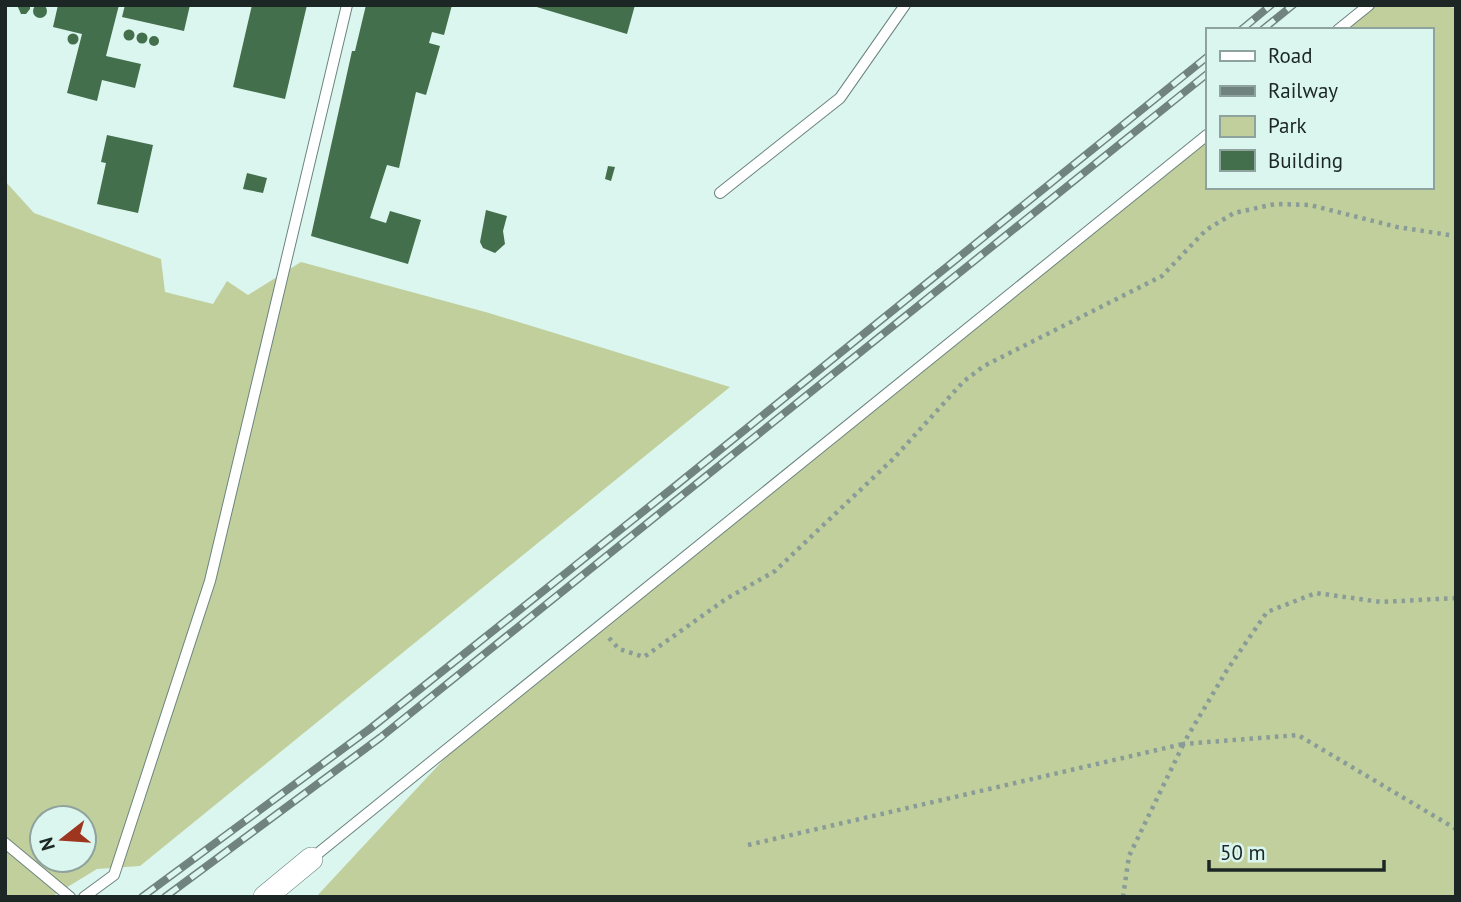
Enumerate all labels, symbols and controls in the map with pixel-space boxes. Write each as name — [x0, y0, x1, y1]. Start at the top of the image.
legend — [1206, 28, 1433, 189]
text: Road — [1268, 42, 1312, 69]
text: Railway — [1268, 77, 1338, 104]
text: Park — [1268, 112, 1307, 139]
text: Building — [1268, 147, 1343, 174]
north arrow — [28, 804, 98, 874]
scale bar — [1209, 828, 1384, 872]
text: N — [33, 834, 60, 853]
text: 50 m — [1220, 839, 1266, 866]

